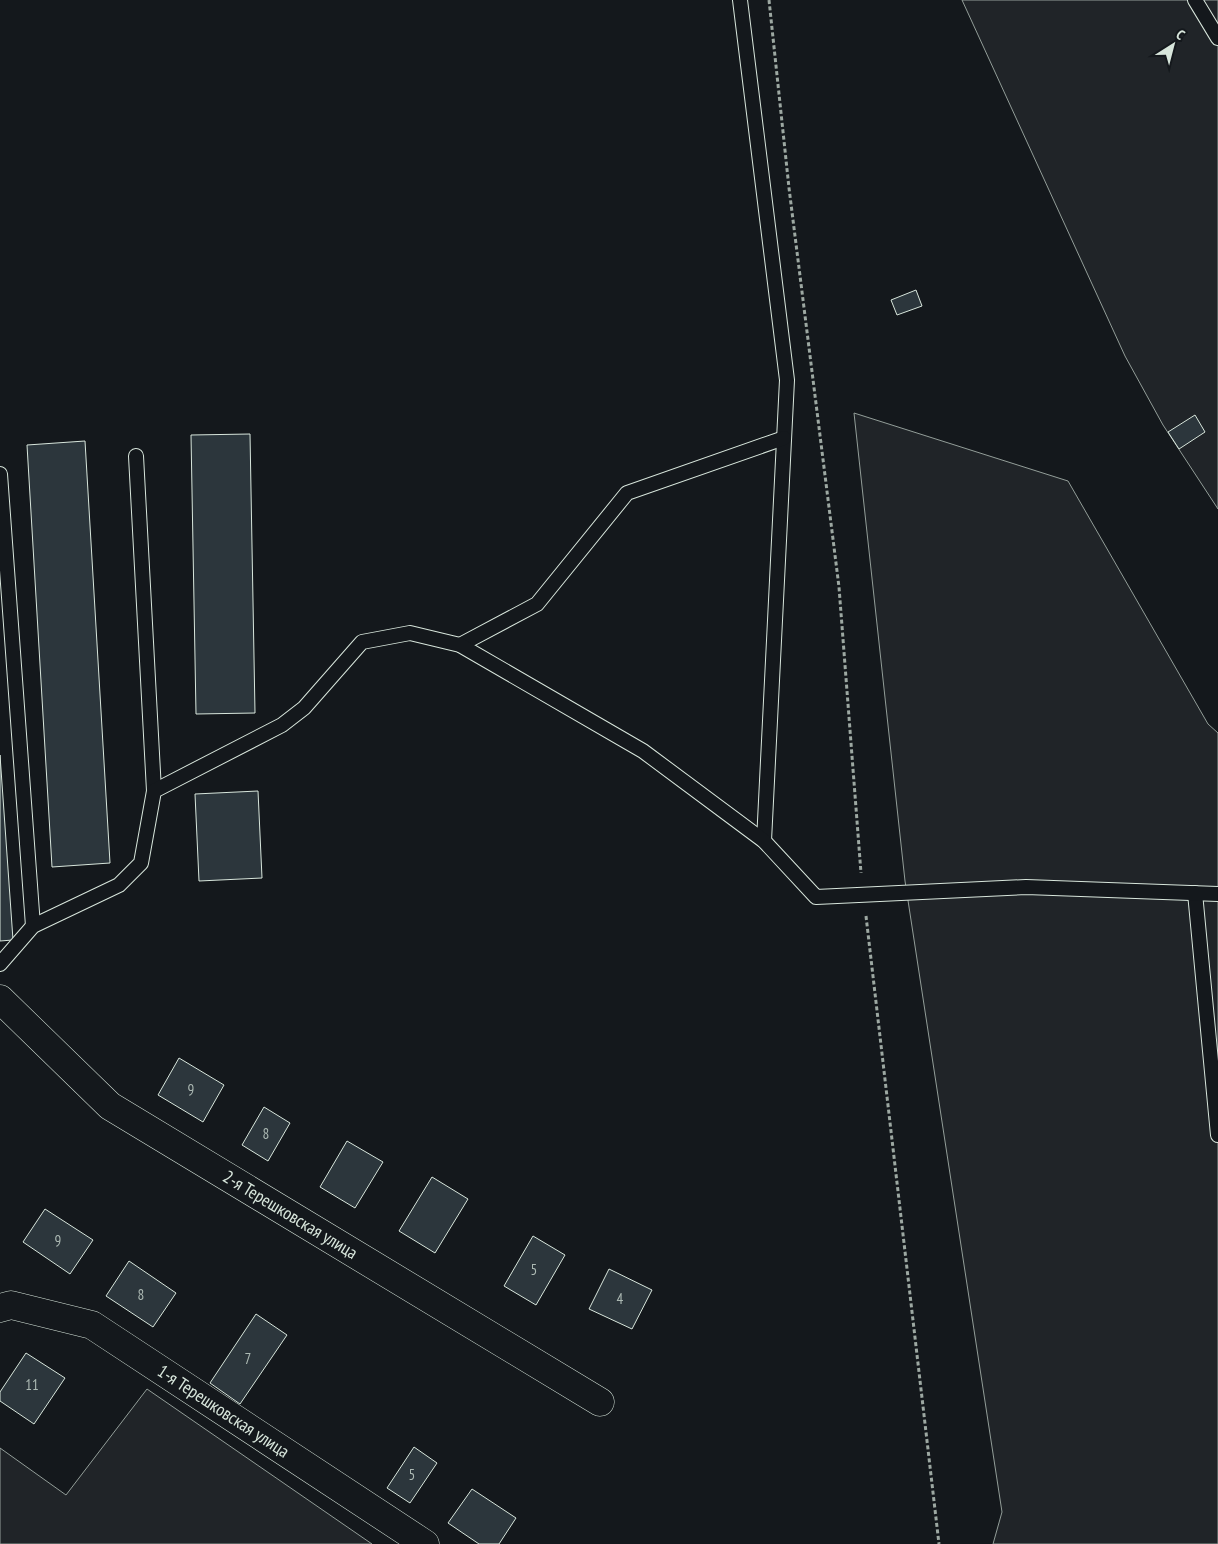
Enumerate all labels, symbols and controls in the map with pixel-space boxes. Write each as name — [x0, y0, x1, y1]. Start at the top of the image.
north arrow — [1148, 20, 1198, 70]
text: С — [1173, 25, 1189, 44]
house number: 9 — [188, 1080, 194, 1099]
house number: 8 — [263, 1124, 269, 1143]
street label: 2-я Терешковская улица — [219, 1165, 362, 1264]
house number: 9 — [55, 1231, 61, 1250]
house number: 5 — [531, 1260, 537, 1279]
house number: 8 — [138, 1285, 144, 1304]
house number: 4 — [617, 1289, 624, 1308]
house number: 7 — [245, 1349, 251, 1368]
street label: 1-я Терешковская улица — [153, 1359, 294, 1463]
house number: 11 — [25, 1375, 39, 1394]
house number: 5 — [409, 1465, 415, 1484]

